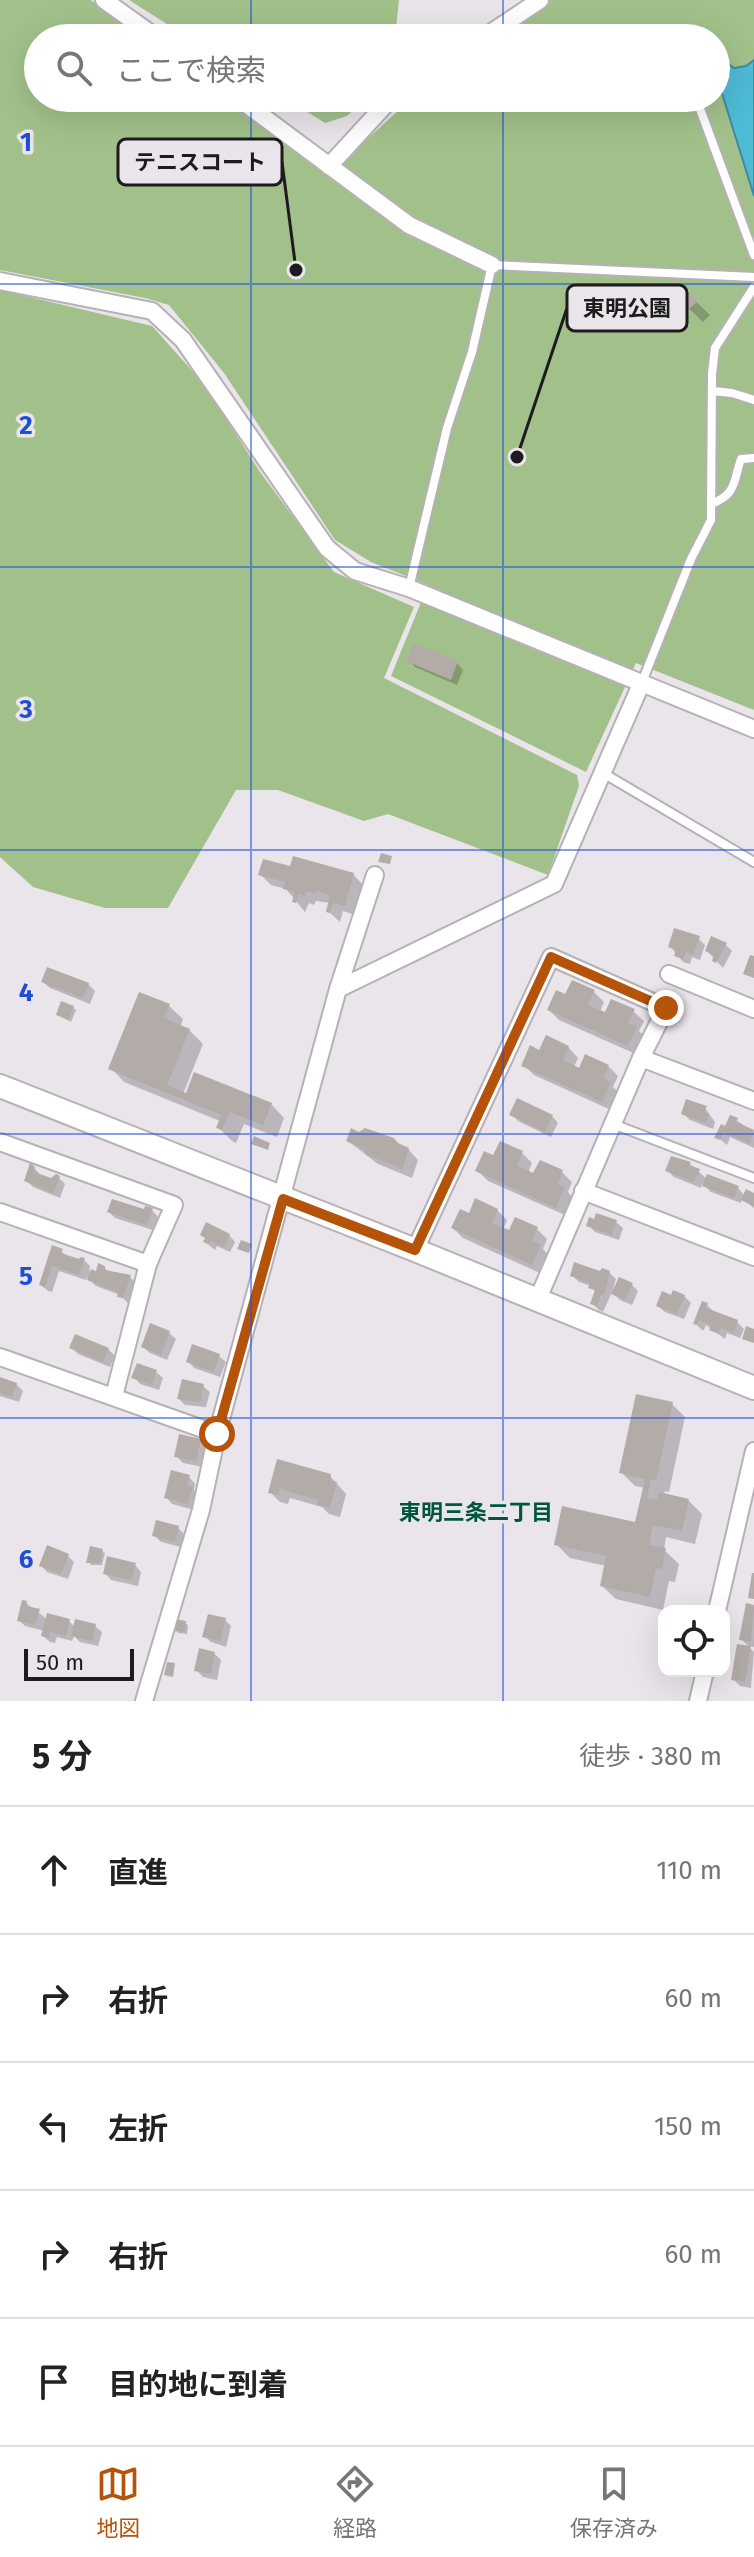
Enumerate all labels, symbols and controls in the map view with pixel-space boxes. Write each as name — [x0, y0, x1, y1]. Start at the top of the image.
search box — [24, 24, 730, 112]
icon: search — [52, 46, 96, 90]
text: ここで検索 — [116, 53, 266, 89]
text: 1 — [20, 127, 32, 158]
callout: テニスコート — [118, 139, 282, 185]
text: テニスコート — [134, 149, 266, 176]
callout: 東明公園 — [567, 285, 687, 331]
text: 東明公園 — [583, 295, 671, 322]
text: 2 — [19, 410, 33, 441]
text: 3 — [18, 694, 33, 725]
text: 4 — [19, 977, 34, 1008]
route end — [648, 990, 684, 1026]
text: 5 — [19, 1261, 33, 1292]
route start — [199, 1416, 235, 1452]
district label: 東明三条二丁目 — [399, 1499, 553, 1526]
text: 6 — [19, 1544, 34, 1575]
map controls — [658, 1605, 730, 1677]
button: locate — [658, 1605, 730, 1677]
scale bar — [24, 1645, 134, 1681]
text: 50 m — [36, 1649, 84, 1676]
text: 5 分 — [32, 1736, 92, 1777]
text: 徒歩 · 380 m — [579, 1741, 722, 1772]
icon: ahead — [32, 1848, 76, 1892]
text: 直進 — [108, 1855, 168, 1891]
text: 110 m — [656, 1855, 722, 1886]
icon: right — [32, 1976, 76, 2020]
text: 右折 — [108, 1983, 168, 2019]
text: 60 m — [664, 1983, 722, 2014]
icon: left — [32, 2104, 76, 2148]
text: 左折 — [108, 2111, 168, 2147]
text: 150 m — [654, 2111, 722, 2142]
icon: right — [32, 2232, 76, 2276]
text: 右折 — [108, 2239, 168, 2275]
text: 60 m — [664, 2239, 722, 2270]
icon: arrive — [32, 2360, 76, 2404]
text: 目的地に到着 — [108, 2367, 288, 2403]
tab: 地図 — [96, 2462, 140, 2542]
tab: 経路 — [333, 2462, 377, 2542]
tab: 保存済み — [570, 2462, 658, 2542]

